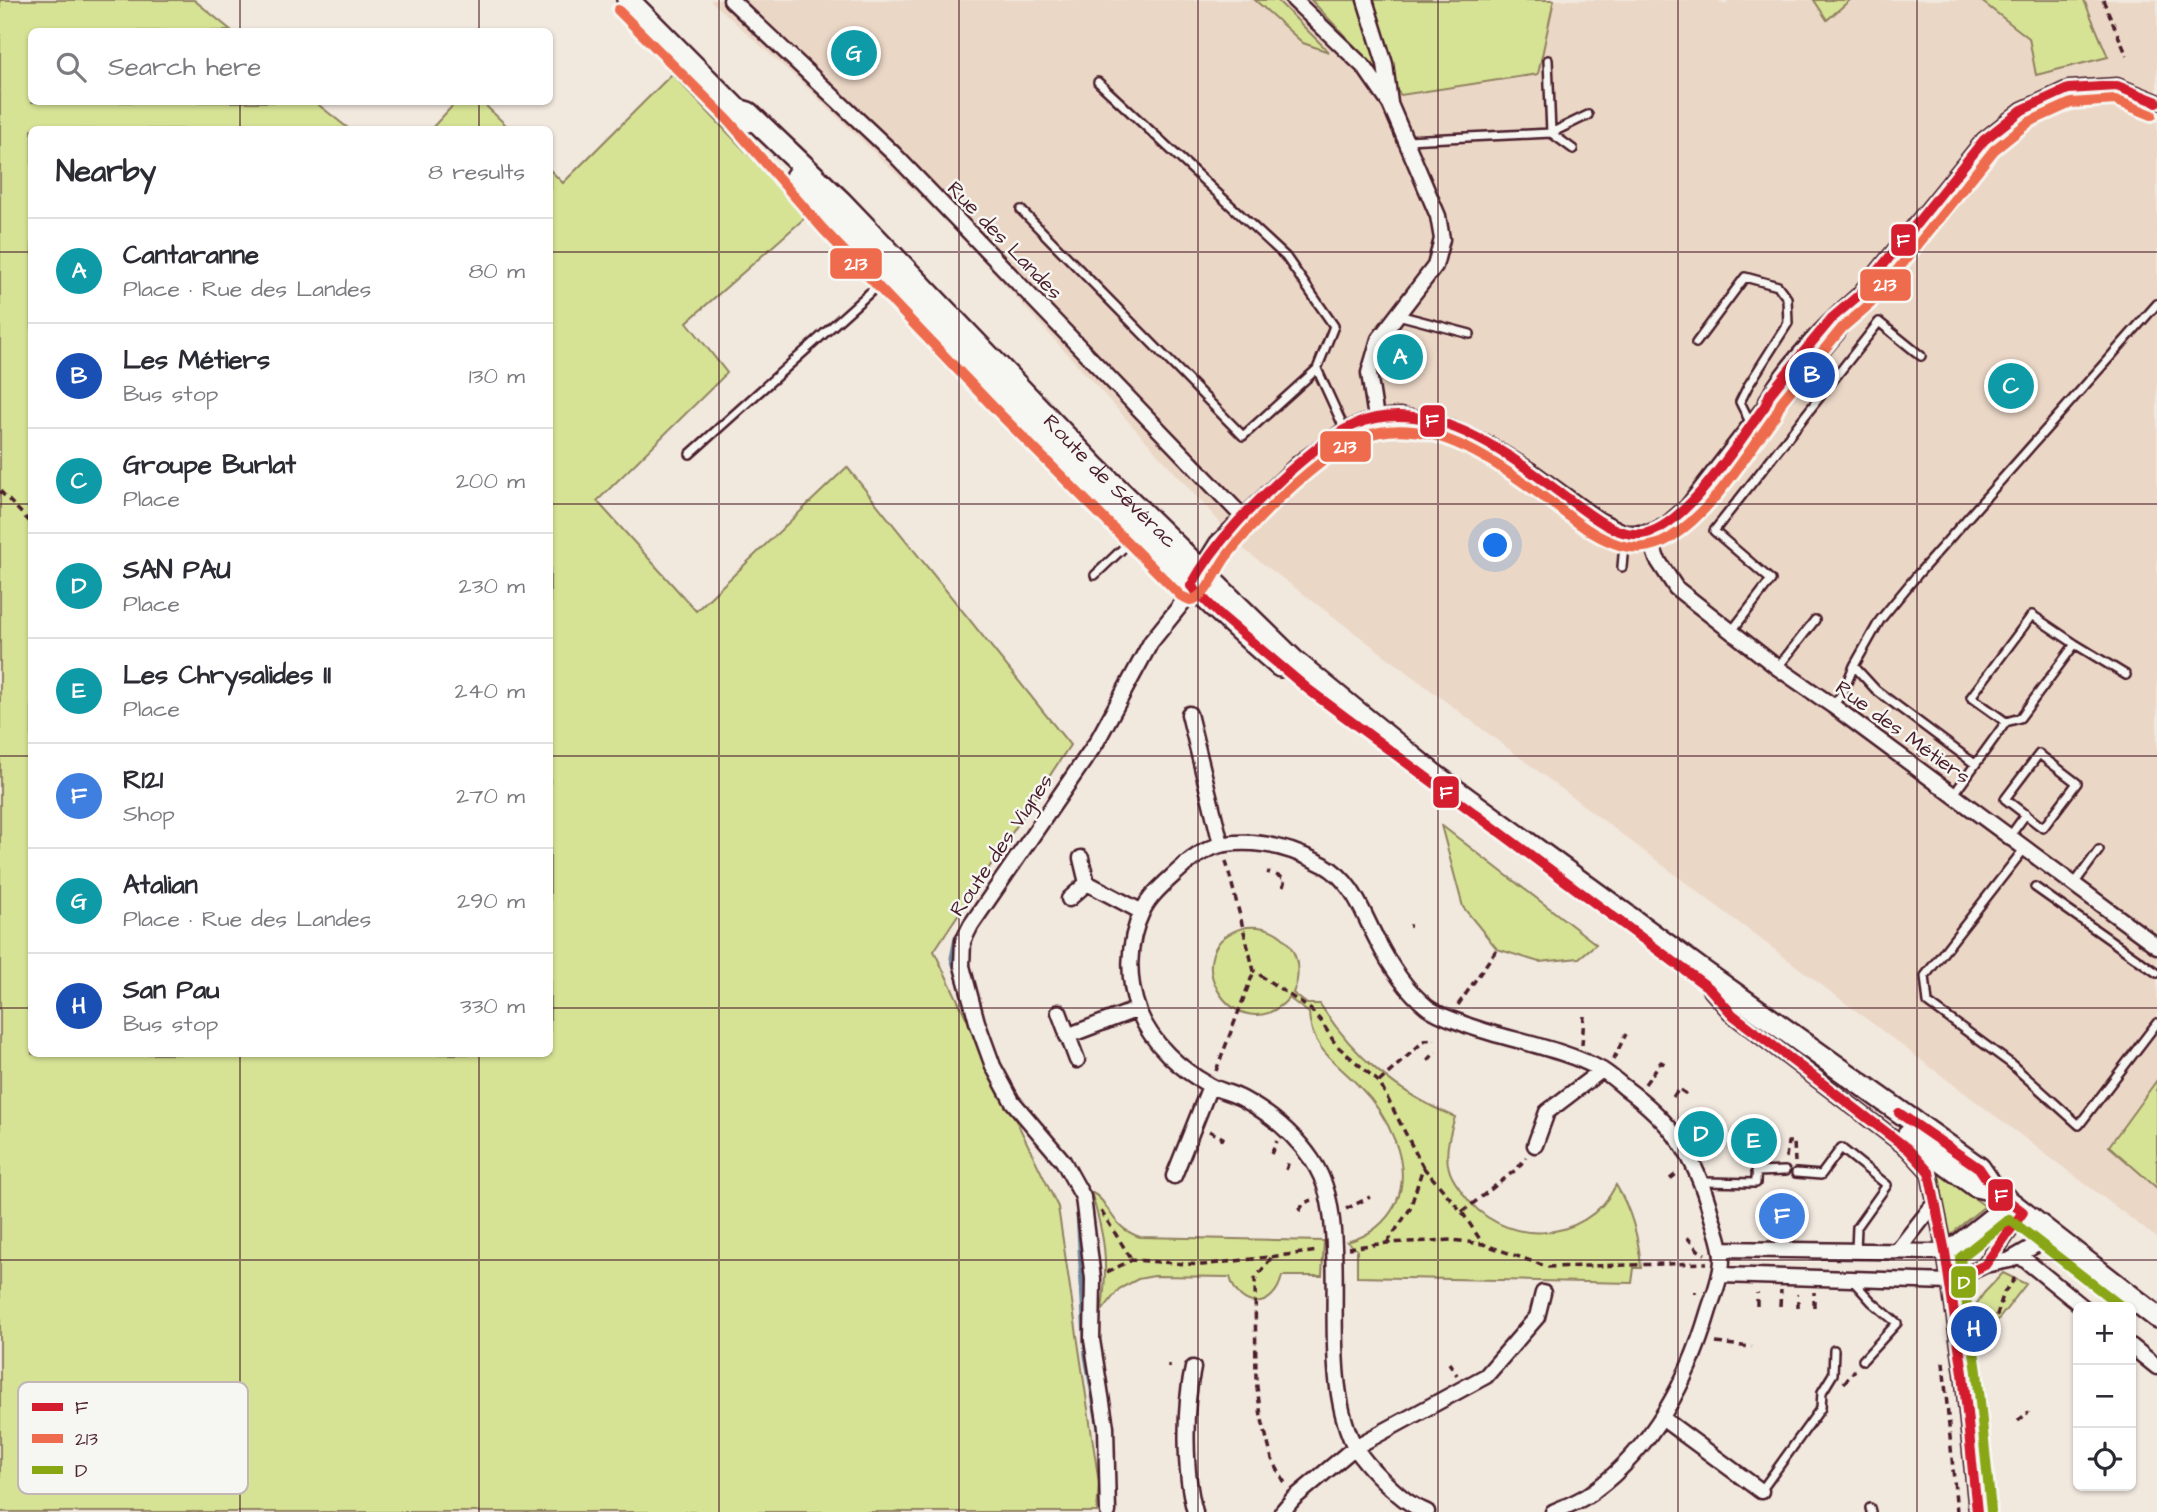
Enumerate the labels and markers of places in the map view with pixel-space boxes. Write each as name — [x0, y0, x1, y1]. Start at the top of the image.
pin: G — [831, 27, 877, 79]
pin: A — [1377, 331, 1423, 383]
pin: B — [1789, 349, 1835, 401]
pin: C — [1988, 360, 2034, 412]
pin: D — [1678, 1108, 1724, 1160]
pin: E — [1731, 1115, 1777, 1167]
pin: F — [1759, 1190, 1805, 1242]
pin: H — [1951, 1303, 1997, 1355]

